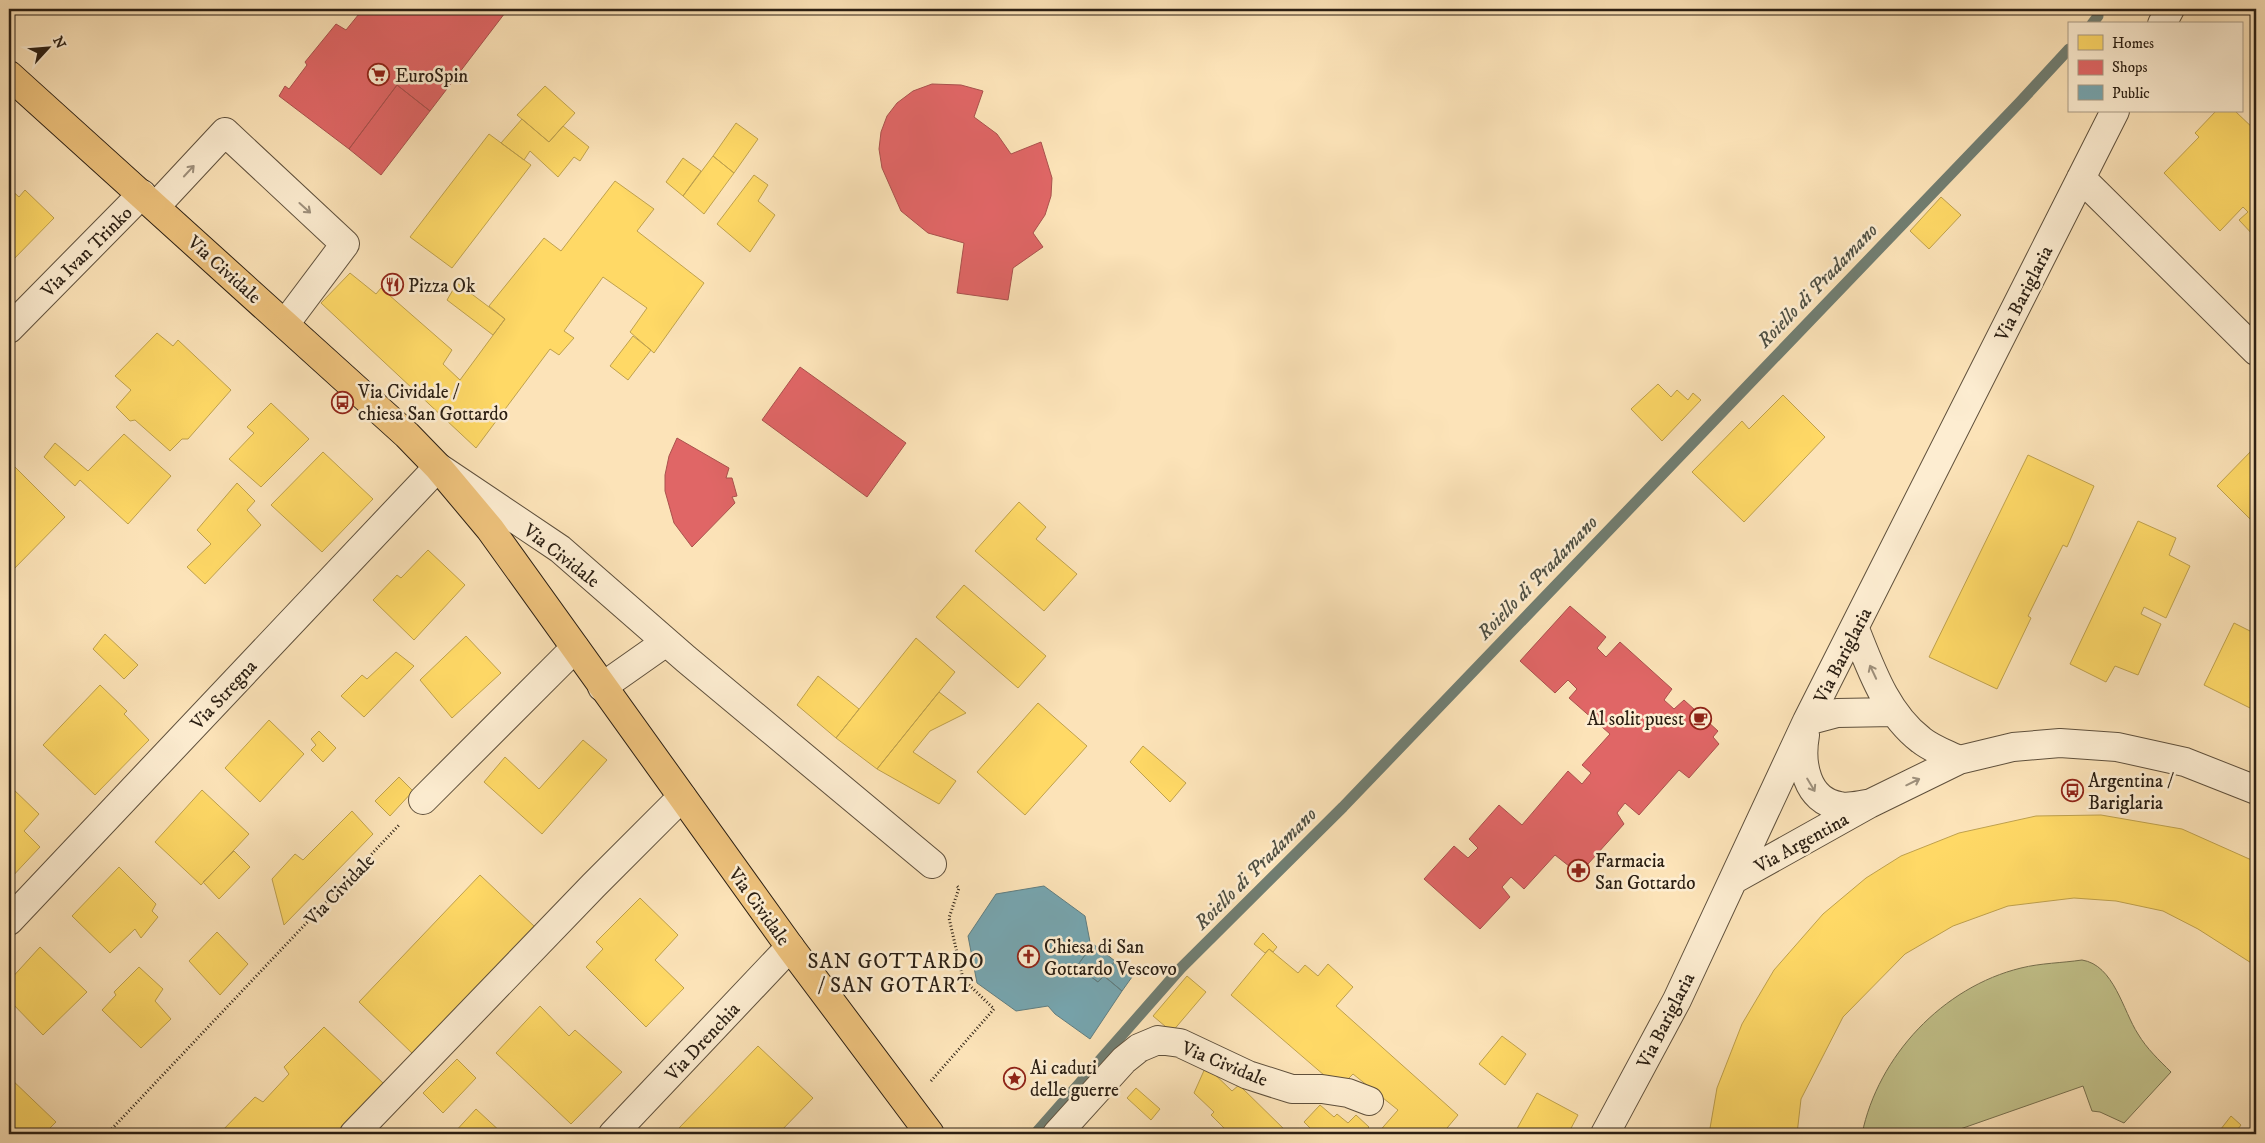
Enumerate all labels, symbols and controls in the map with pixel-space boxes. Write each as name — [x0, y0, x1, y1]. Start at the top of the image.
north arrow — [22, 22, 72, 72]
legend — [2068, 22, 2242, 112]
text: N — [48, 34, 70, 52]
text: Homes — [2112, 34, 2154, 53]
text: Shops — [2112, 58, 2148, 77]
supermarket icon: EuroSpin — [367, 63, 391, 87]
place label: EuroSpin — [395, 65, 468, 88]
text: Public — [2112, 84, 2150, 103]
one-way arrow — [183, 164, 195, 177]
street label: Via Ivan Trinko — [36, 202, 138, 303]
one-way arrow — [299, 202, 312, 213]
water label: Roiello di Pradamano — [1752, 219, 1884, 354]
street label: Via Cividale — [182, 231, 265, 309]
street label: Via Bariglaria — [1990, 242, 2058, 346]
restaurant icon: Pizza Ok — [380, 273, 404, 297]
place label: Pizza Ok — [408, 275, 476, 298]
place label: Via Cividale / chiesa San Gottardo — [357, 381, 508, 426]
bus stop icon: Via Cividale / chiesa San Gottardo — [330, 390, 354, 414]
water label: Roiello di Pradamano — [1472, 511, 1604, 646]
street label: Via Cividale — [517, 519, 604, 593]
street label: Via Bariglaria — [1809, 604, 1877, 708]
street label: Via Stregna — [185, 655, 262, 735]
one-way arrow — [1867, 665, 1877, 680]
cafe icon: Al solit puest — [1688, 706, 1712, 730]
place label: Al solit puest — [1587, 708, 1684, 731]
place label: Argentina / Bariglaria — [2088, 770, 2174, 815]
one-way arrow — [1905, 777, 1920, 787]
one-way arrow — [1807, 778, 1817, 792]
bus stop icon: Argentina / Bariglaria — [2060, 779, 2084, 803]
water label: Roiello di Pradamano — [1189, 802, 1323, 936]
street label: Via Argentina — [1750, 808, 1853, 879]
street label: Via Cividale — [300, 849, 380, 931]
place label: Farmacia San Gottardo — [1595, 850, 1696, 895]
pharmacy icon: Farmacia San Gottardo — [1567, 859, 1591, 883]
street label: Via Cividale — [722, 863, 795, 950]
place label: Chiesa di San Gottardo Vescovo — [1044, 936, 1177, 981]
church icon: Chiesa di San Gottardo Vescovo — [1016, 945, 1040, 969]
district label: SAN GOTTARDO / SAN GOTART — [807, 949, 985, 999]
street label: Via Bariglaria — [1632, 969, 1700, 1073]
street label: Via Drenchia — [660, 998, 745, 1087]
street label: Via Cividale — [1177, 1036, 1271, 1092]
place label: Ai caduti delle guerre — [1030, 1057, 1119, 1102]
place icon: Ai caduti delle guerre — [1002, 1066, 1026, 1090]

